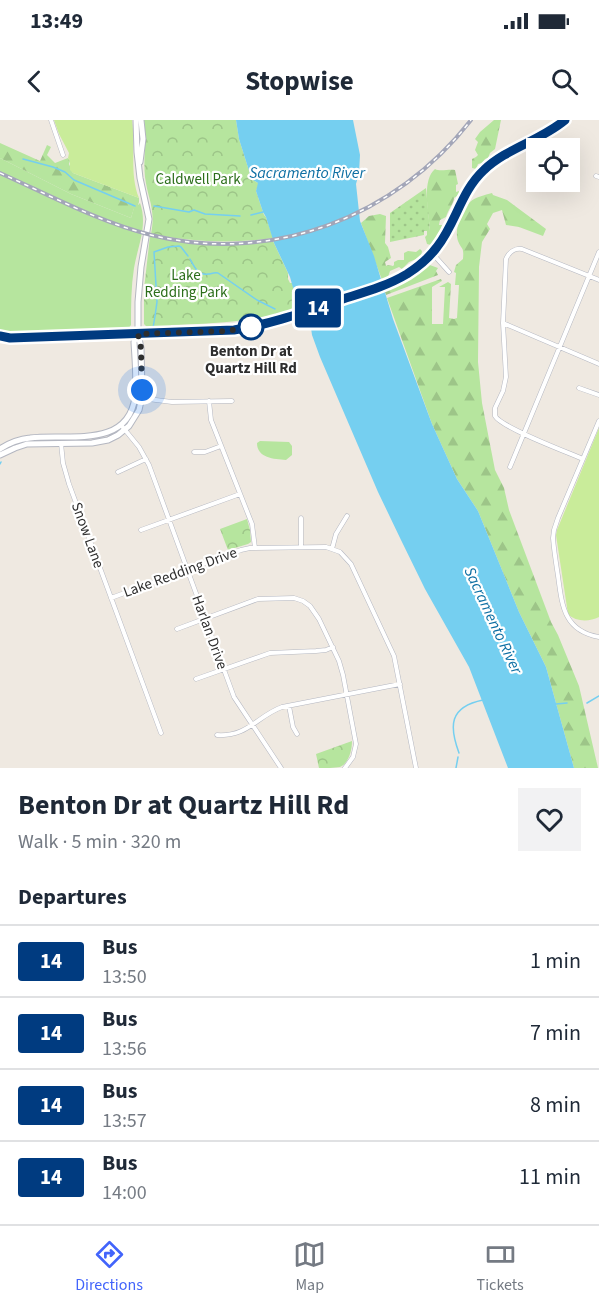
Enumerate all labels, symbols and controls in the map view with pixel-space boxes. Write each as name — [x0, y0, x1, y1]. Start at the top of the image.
text: 13:49 — [30, 5, 83, 37]
text: Stopwise — [245, 62, 354, 101]
icon: back — [18, 65, 51, 98]
icon: search — [548, 65, 581, 98]
map controls — [526, 138, 580, 192]
button: locate — [526, 138, 580, 192]
water label: Sacramento River — [249, 162, 366, 184]
park label: Caldwell Park — [155, 169, 241, 190]
park label: Lake Redding Park — [145, 265, 228, 303]
line badge: 14 — [291, 288, 345, 327]
text: 14 — [307, 293, 329, 323]
marker: Benton Dr at Quartz Hill Rd — [238, 314, 264, 340]
place label: Benton Dr at Quartz Hill Rd — [205, 341, 297, 379]
your location — [127, 375, 157, 405]
street label: Snow Lane — [66, 499, 109, 571]
street label: Lake Redding Drive — [120, 542, 240, 603]
water label: Sacramento River — [459, 563, 528, 679]
street label: Harlan Drive — [186, 592, 233, 672]
text: Benton Dr at Quartz Hill Rd — [18, 785, 349, 825]
button: heart — [518, 788, 581, 851]
text: Walk · 5 min · 320 m — [18, 828, 181, 856]
text: Departures — [18, 881, 127, 913]
text: Bus — [102, 931, 138, 963]
text: 1 min — [530, 945, 581, 977]
text: 14 — [40, 946, 62, 976]
text: 13:50 — [102, 963, 147, 991]
text: Bus — [102, 1003, 138, 1035]
text: 7 min — [530, 1017, 581, 1049]
text: 14 — [40, 1018, 62, 1048]
text: 13:56 — [102, 1035, 147, 1063]
text: Bus — [102, 1075, 138, 1107]
text: 8 min — [530, 1089, 581, 1121]
text: 14 — [40, 1090, 62, 1120]
text: 13:57 — [102, 1107, 147, 1135]
text: Bus — [102, 1147, 138, 1179]
text: 11 min — [519, 1161, 581, 1193]
text: 14 — [40, 1162, 62, 1192]
text: 14:00 — [102, 1179, 147, 1207]
tab: Directions — [75, 1238, 143, 1296]
tab: Map — [293, 1238, 326, 1296]
tab: Tickets — [477, 1238, 524, 1296]

